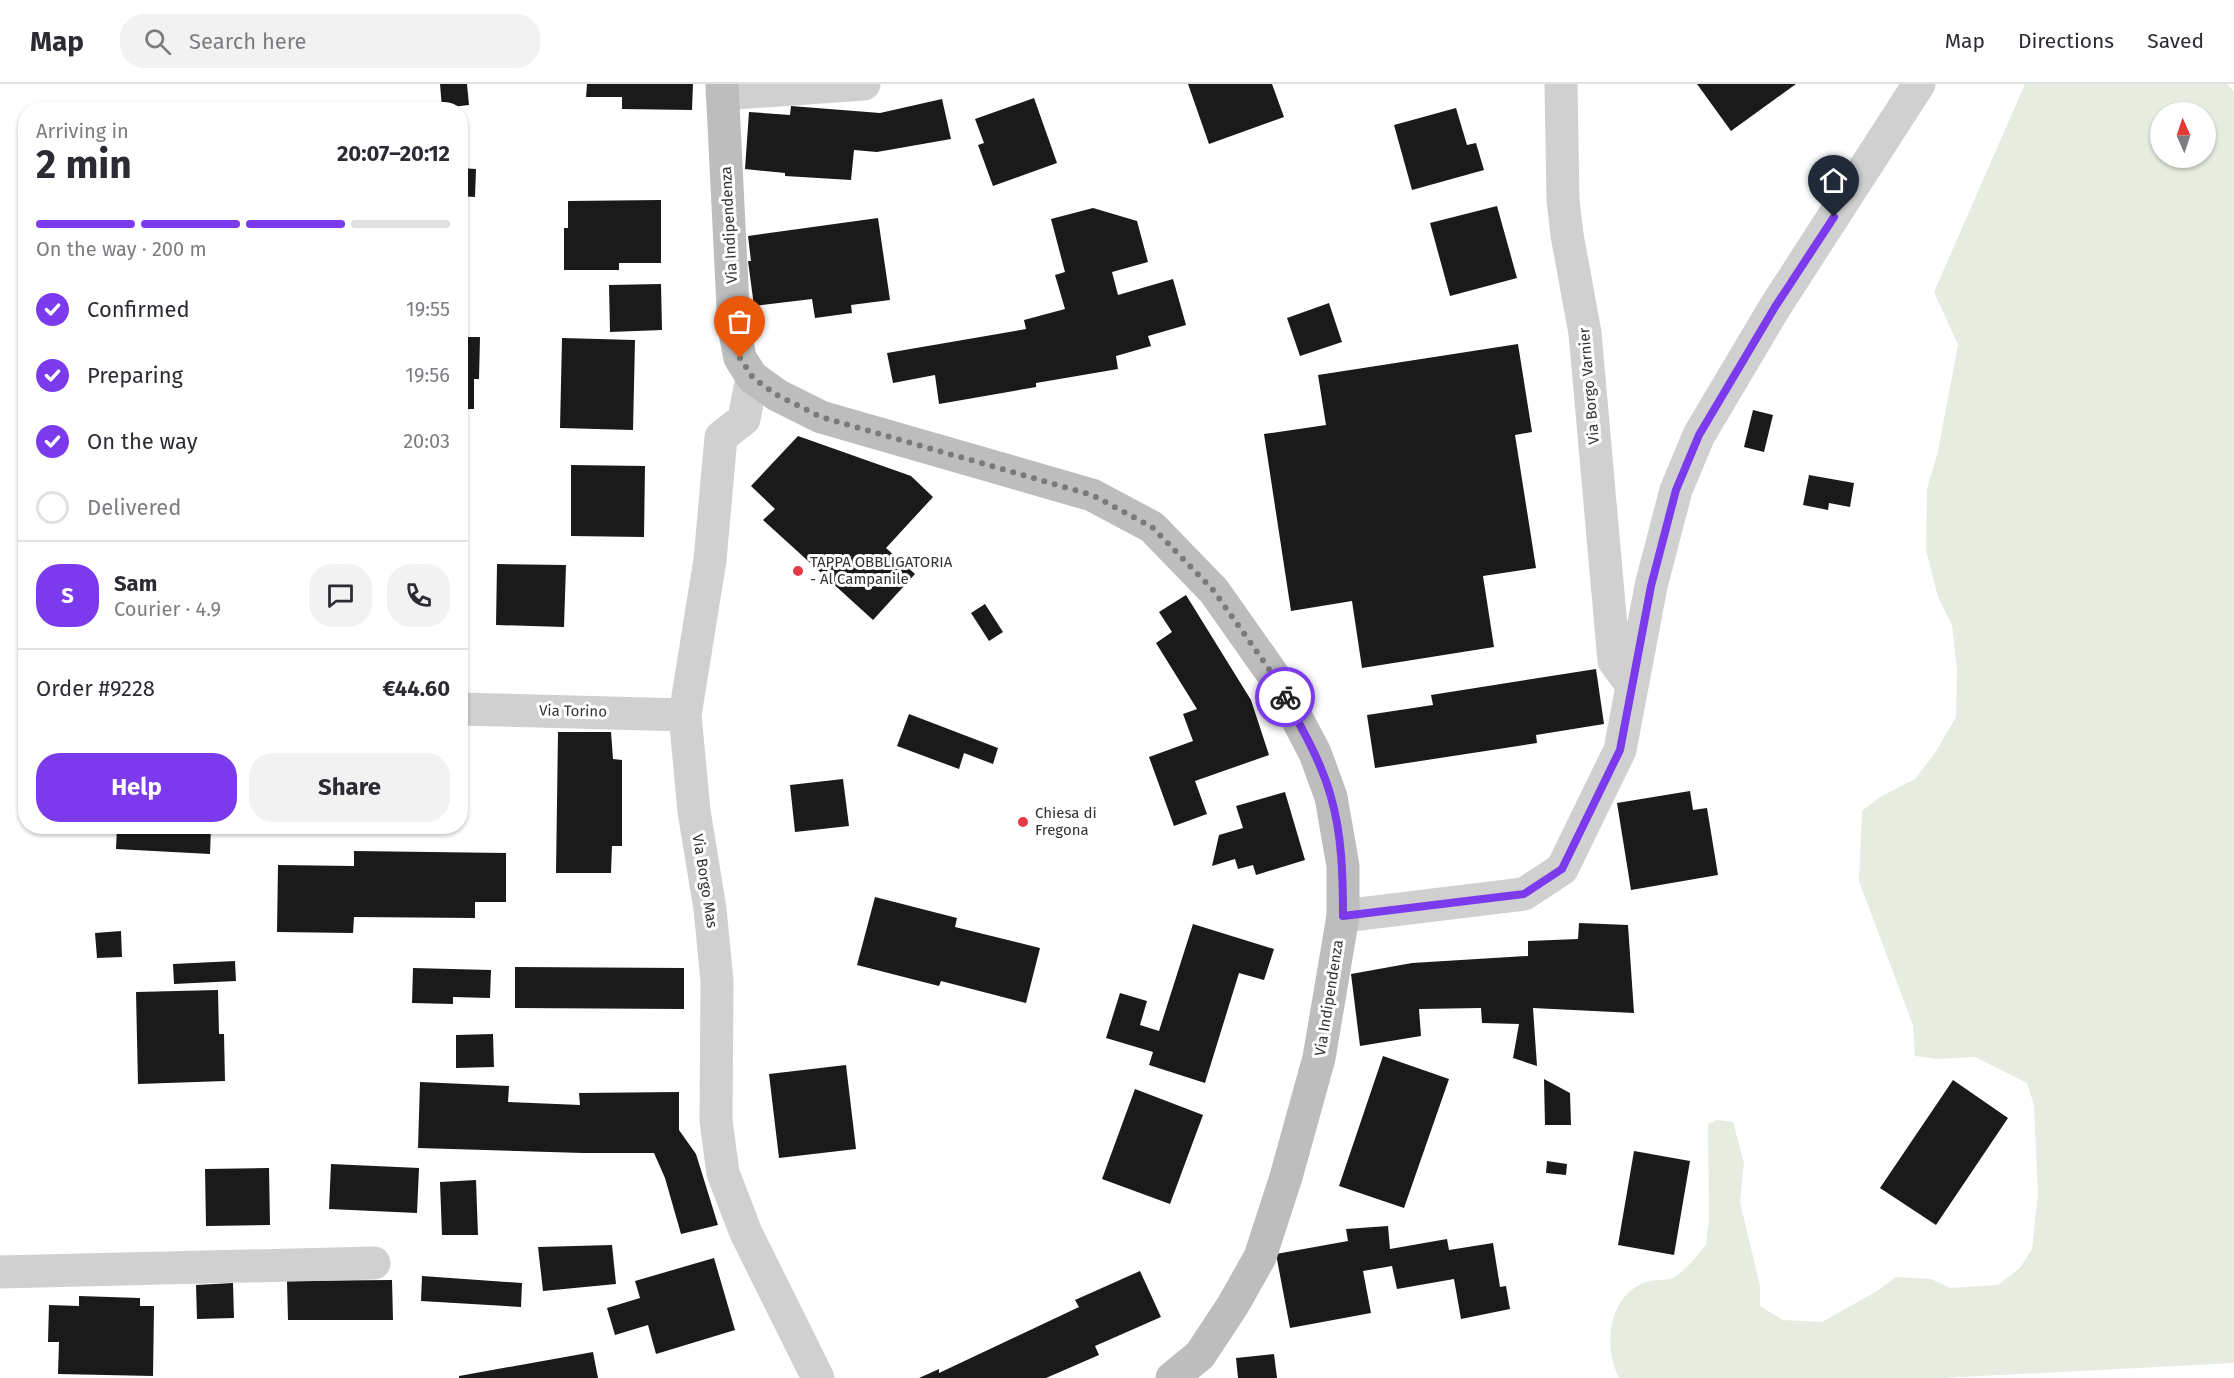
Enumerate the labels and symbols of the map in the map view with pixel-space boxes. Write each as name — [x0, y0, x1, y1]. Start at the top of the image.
north arrow — [2150, 102, 2216, 168]
pin — [1808, 155, 1859, 217]
street label: Via Indipendenza — [717, 166, 741, 284]
pin — [714, 296, 765, 358]
street label: Via Borgo Varnier — [1575, 327, 1603, 445]
place label: TAPPA OBBLIGATORIA - Al Campanile — [810, 553, 953, 588]
marker: TAPPA OBBLIGATORIA - Al Campanile — [791, 564, 805, 578]
courier — [1255, 667, 1315, 727]
street label: Via Torino — [539, 701, 607, 721]
place label: Chiesa di Fregona — [1035, 804, 1097, 839]
marker: Chiesa di Fregona — [1016, 815, 1030, 829]
street label: Via Borgo Mas — [689, 833, 721, 929]
street label: Via Indipendenza — [1311, 939, 1347, 1057]

